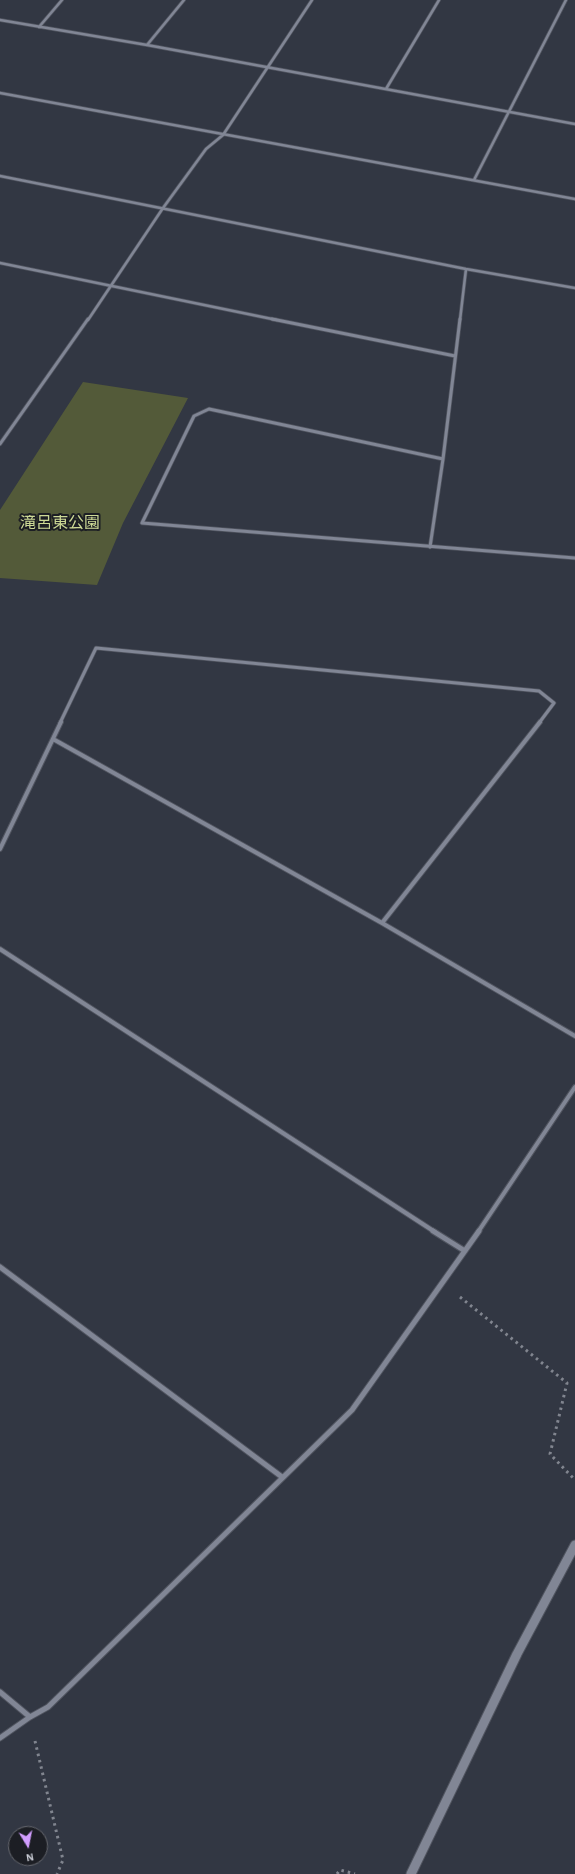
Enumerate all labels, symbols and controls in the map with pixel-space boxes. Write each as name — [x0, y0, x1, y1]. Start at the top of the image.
park label: 滝呂東公園 — [20, 513, 100, 533]
north arrow — [8, 1826, 48, 1866]
text: N — [25, 1851, 35, 1863]

